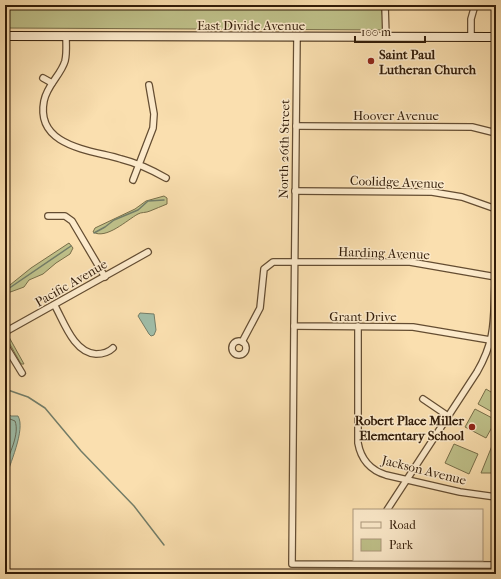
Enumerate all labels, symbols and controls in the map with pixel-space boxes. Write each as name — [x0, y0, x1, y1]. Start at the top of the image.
street label: East Divide Avenue — [197, 18, 306, 33]
scale bar — [355, 18, 425, 44]
text: 100 m — [361, 25, 391, 39]
place label: Saint Paul Lutheran Church — [379, 47, 477, 77]
marker: Saint Paul Lutheran Church — [366, 56, 376, 66]
street label: North 26th Street — [276, 99, 292, 199]
street label: Hoover Avenue — [353, 108, 440, 123]
street label: Coolidge Avenue — [350, 173, 445, 191]
street label: Harding Avenue — [338, 244, 431, 262]
street label: Pacific Avenue — [32, 256, 110, 310]
street label: Grant Drive — [329, 309, 397, 324]
place label: Robert Place Miller Elementary School — [355, 413, 464, 444]
marker: Robert Place Miller Elementary School — [467, 422, 477, 432]
street label: Jackson Avenue — [379, 452, 468, 488]
legend — [353, 509, 483, 561]
text: Road — [389, 518, 416, 532]
text: Park — [389, 538, 414, 552]

